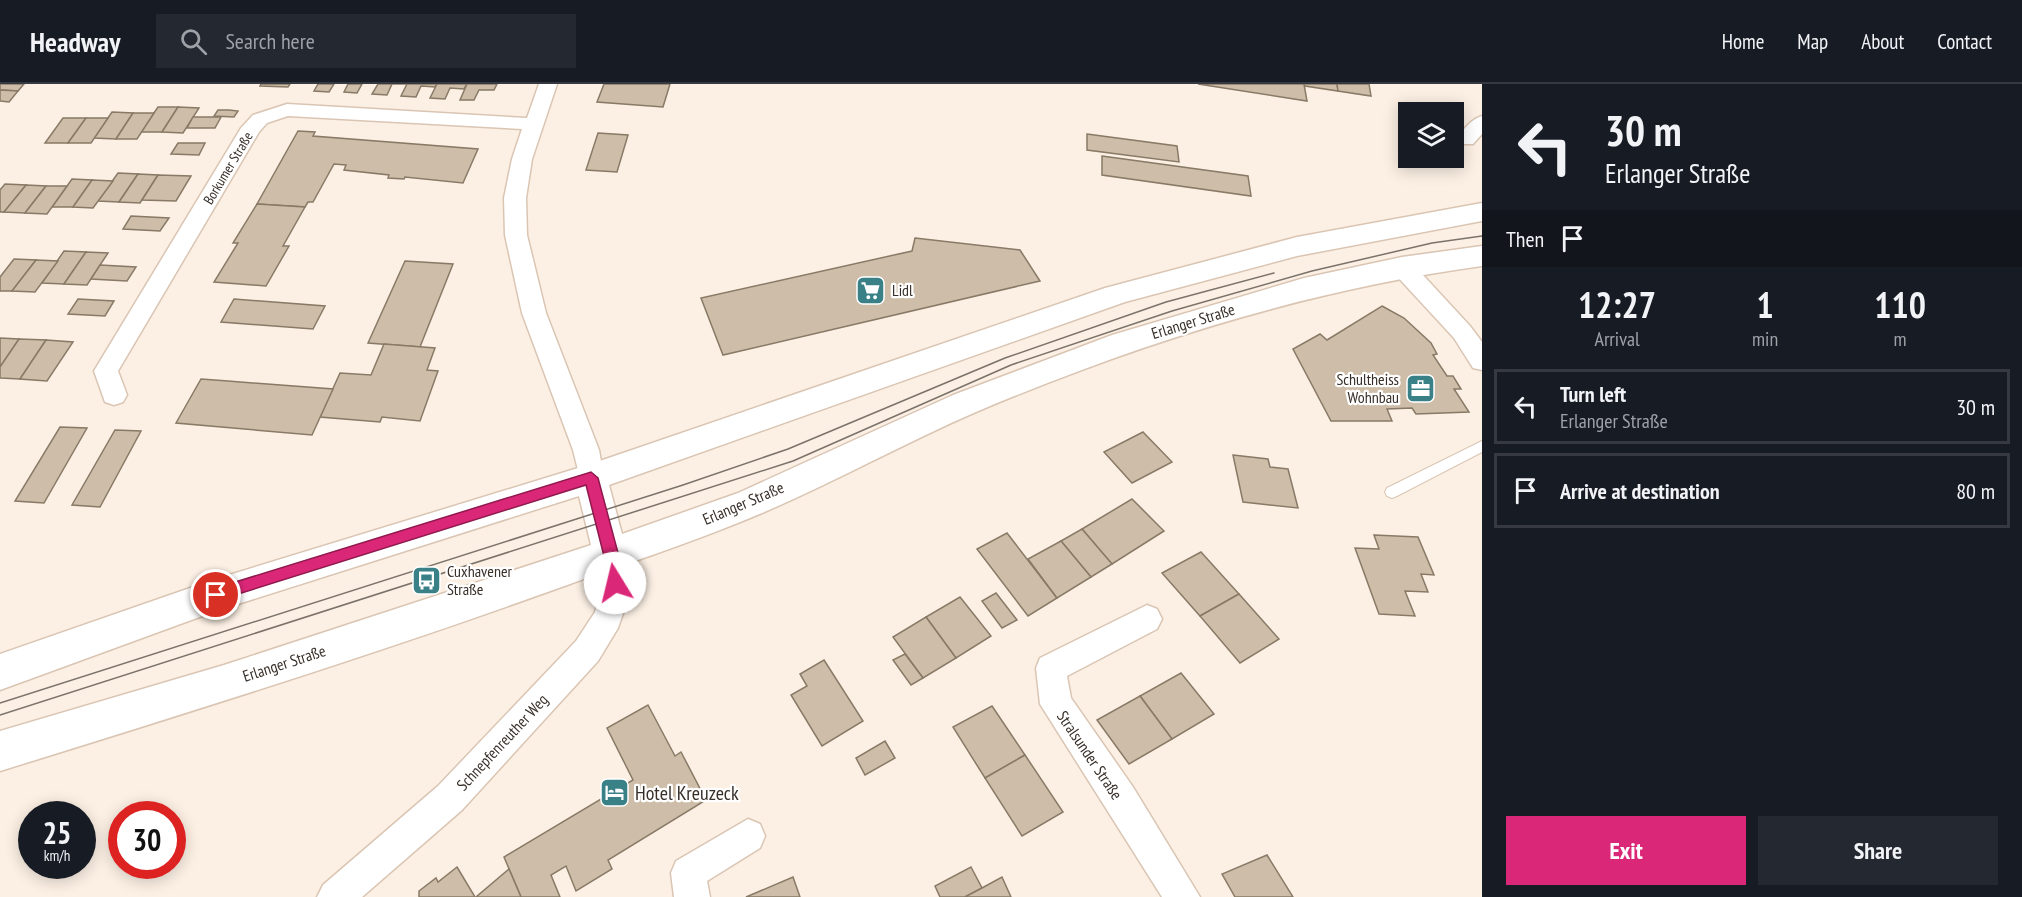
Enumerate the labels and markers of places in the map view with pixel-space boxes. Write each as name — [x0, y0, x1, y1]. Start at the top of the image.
supermarket icon: Lidl — [855, 274, 887, 306]
place label: Lidl — [892, 280, 913, 300]
place label: Schultheiss Wohnbau — [1336, 369, 1399, 407]
office icon: Schultheiss Wohnbau — [1404, 372, 1436, 404]
place label: Cuxhavener Straße — [447, 561, 513, 599]
bus stop icon: Cuxhavener Straße — [410, 564, 442, 596]
pin — [190, 569, 241, 620]
hotel icon: Hotel Kreuzeck — [598, 777, 630, 809]
place label: Hotel Kreuzeck — [635, 780, 739, 806]

